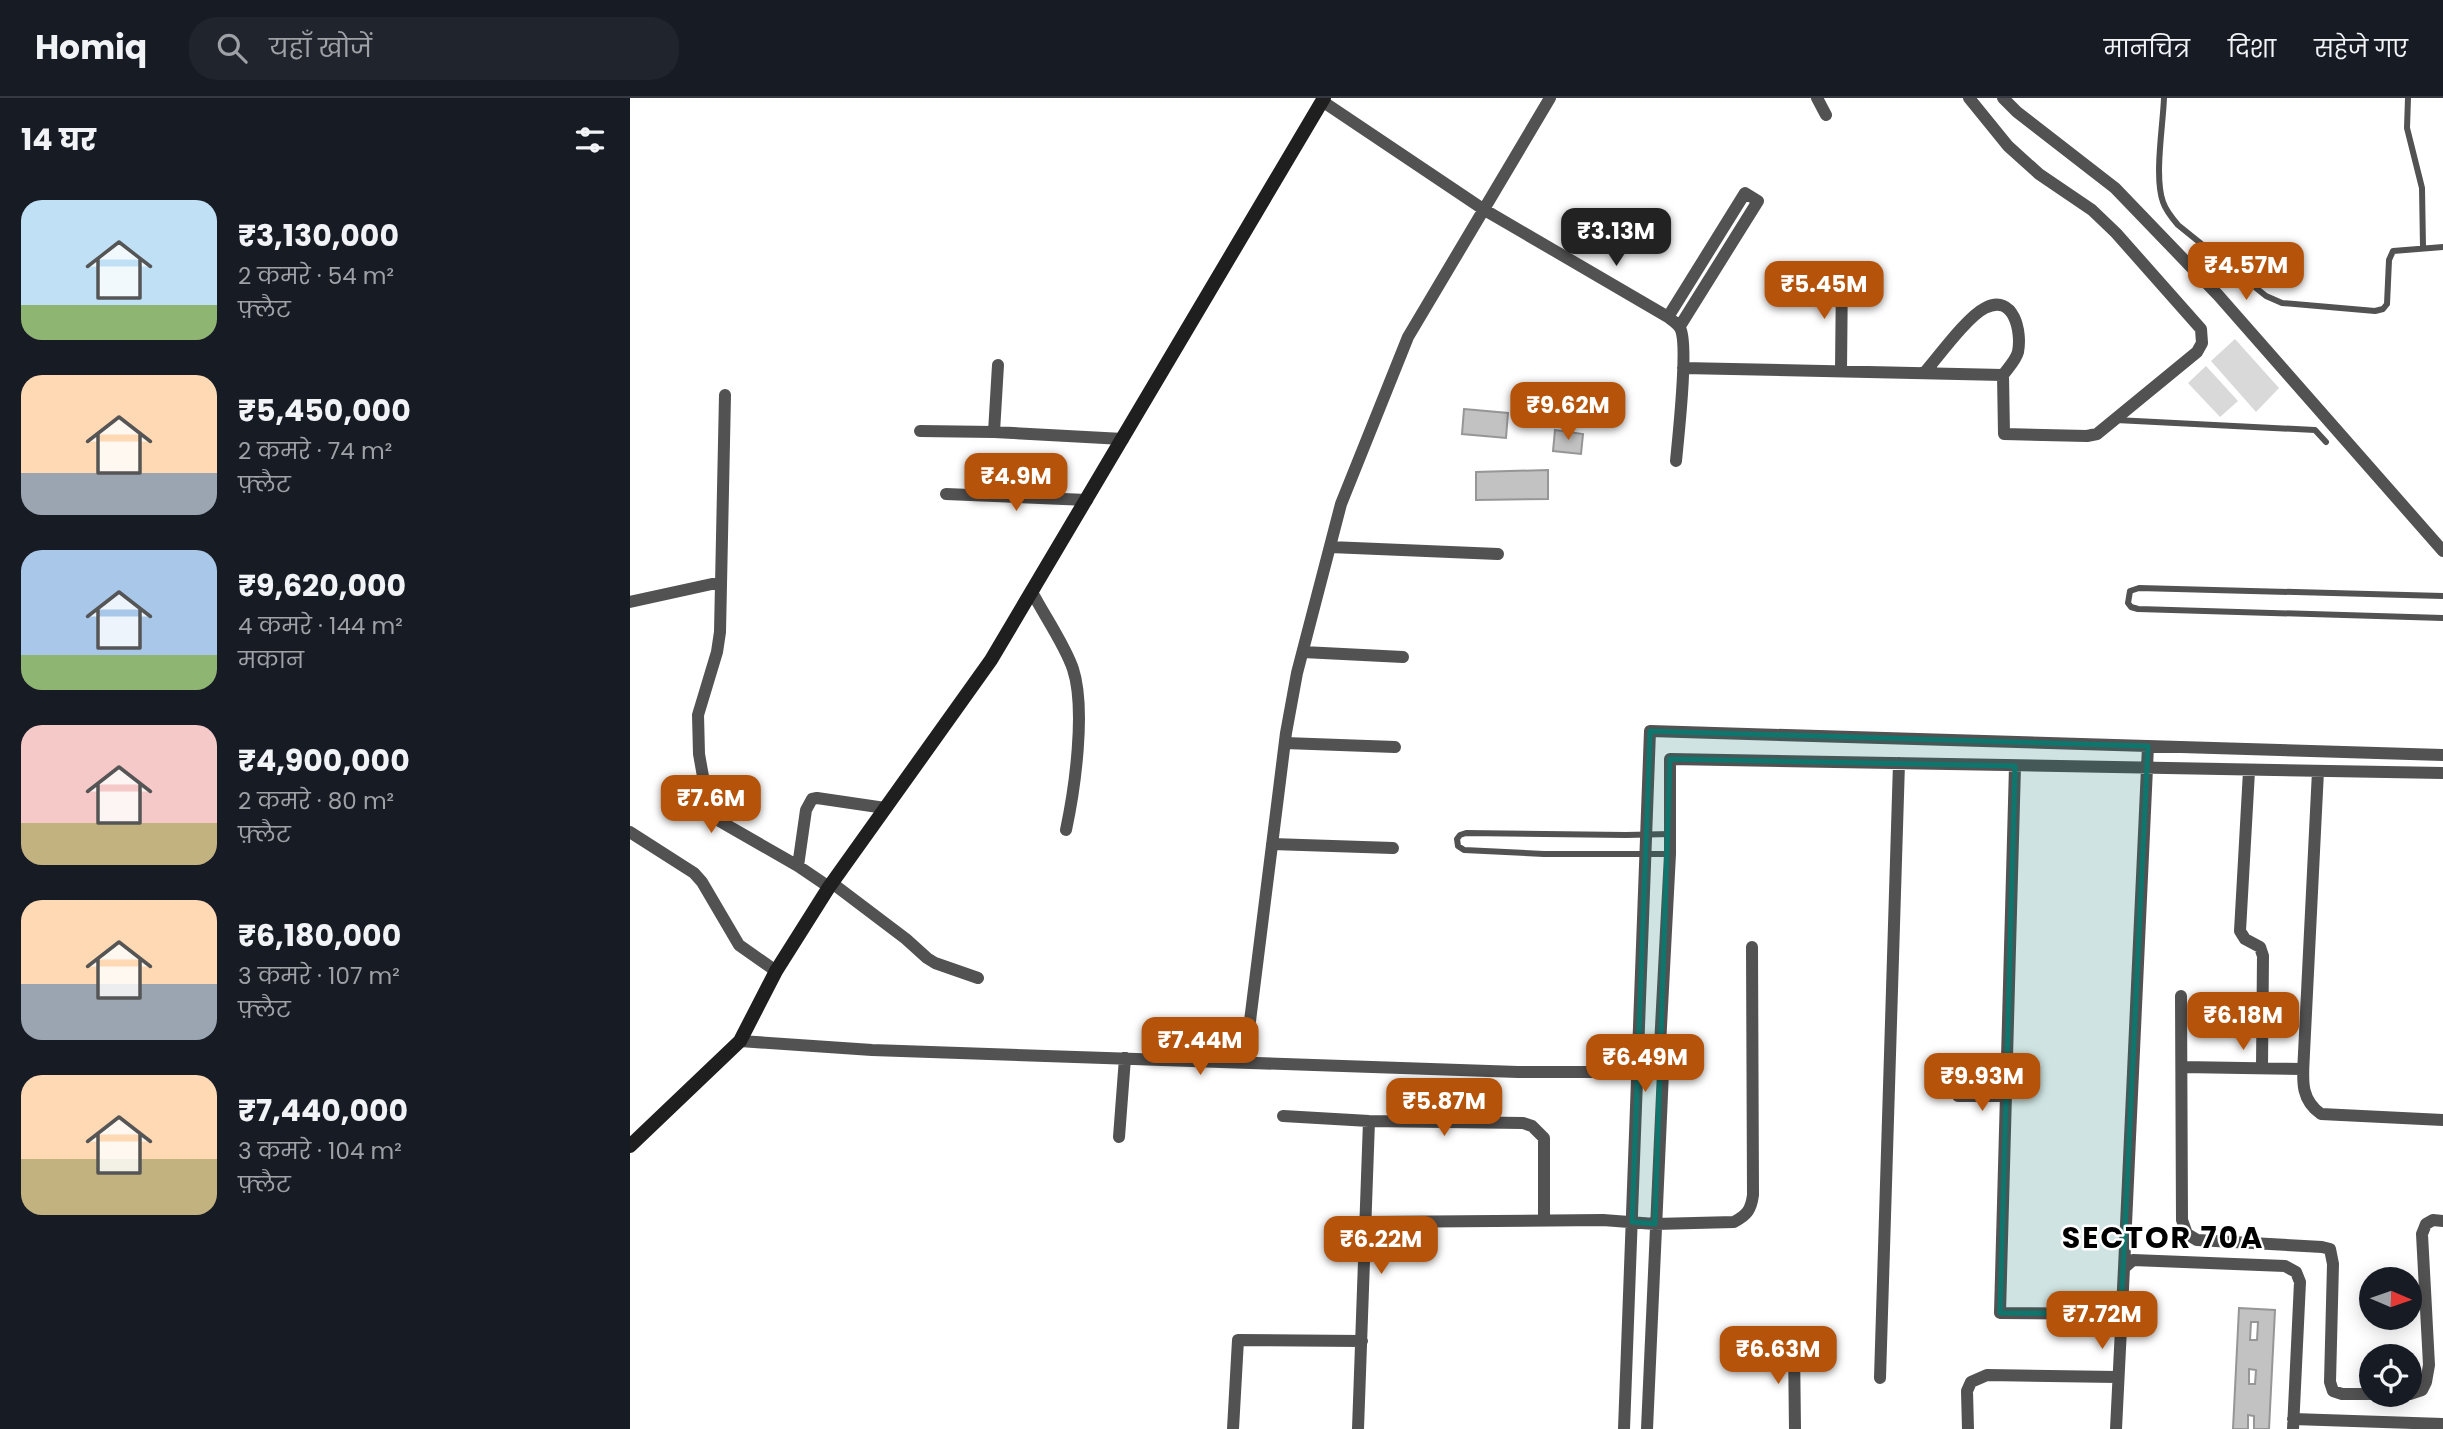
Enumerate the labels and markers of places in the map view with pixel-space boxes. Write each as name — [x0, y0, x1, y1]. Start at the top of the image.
pin: ₹3.13M — [1559, 208, 1673, 268]
pin: ₹4.57M — [2189, 242, 2303, 302]
pin: ₹5.45M — [1767, 262, 1881, 321]
pin: ₹9.62M — [1511, 382, 1625, 442]
pin: ₹4.9M — [967, 454, 1065, 513]
pin: ₹7.6M — [662, 776, 760, 835]
pin: ₹6.18M — [2186, 992, 2300, 1052]
pin: ₹7.44M — [1143, 1018, 1257, 1077]
pin: ₹6.49M — [1588, 1034, 1702, 1094]
pin: ₹9.93M — [1925, 1054, 2039, 1113]
pin: ₹5.87M — [1387, 1079, 1501, 1138]
pin: ₹6.22M — [1324, 1216, 1438, 1276]
pin: ₹7.72M — [2045, 1292, 2159, 1351]
pin: ₹6.63M — [1721, 1326, 1835, 1386]

